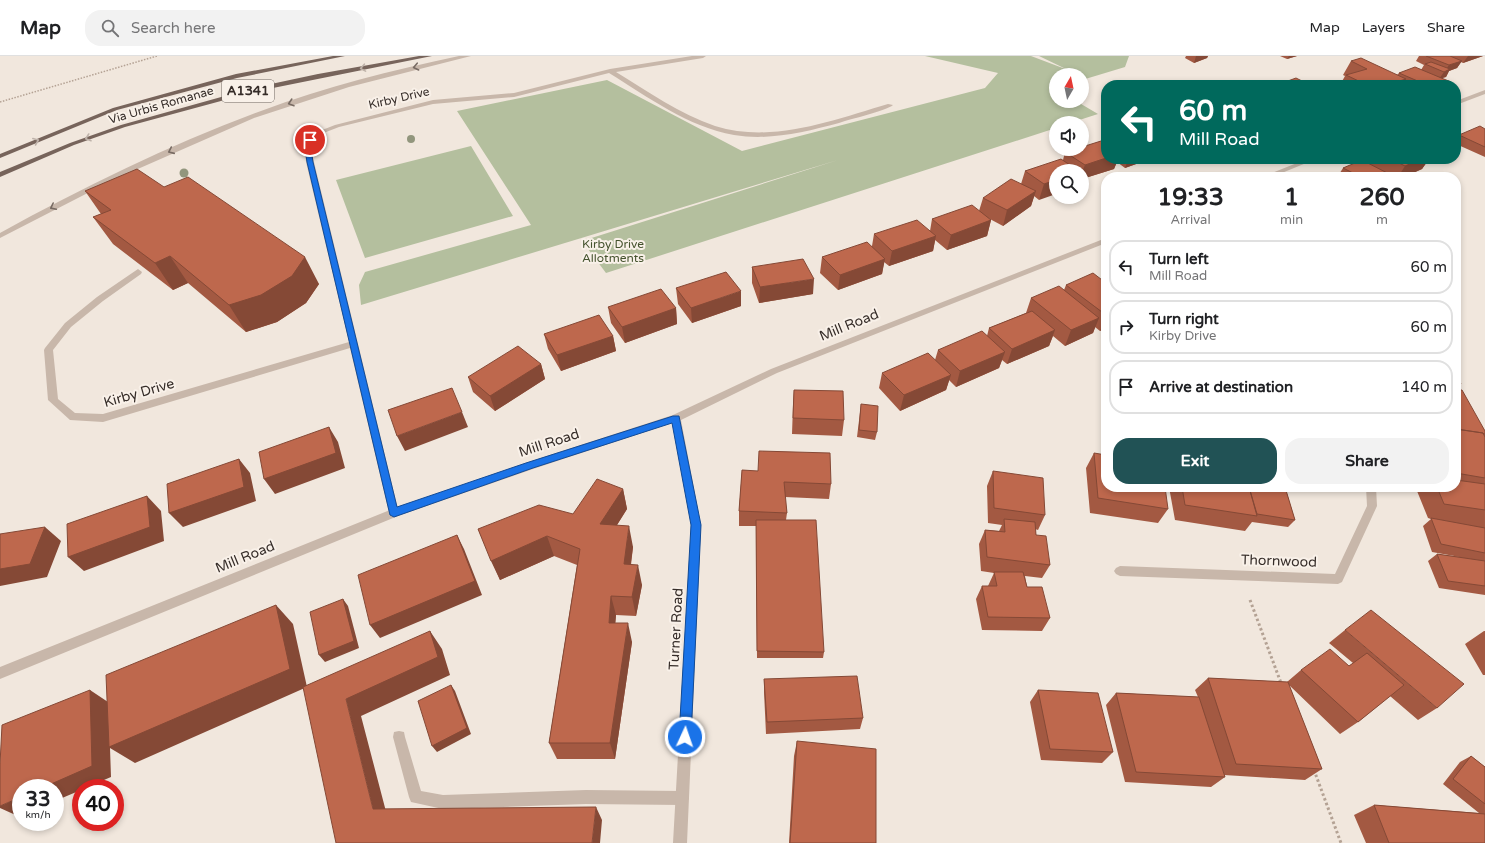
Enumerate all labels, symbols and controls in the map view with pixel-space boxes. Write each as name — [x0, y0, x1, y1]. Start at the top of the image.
search box — [85, 10, 365, 46]
text: Map — [20, 17, 61, 39]
icon: search — [99, 17, 121, 39]
text: Search here — [131, 19, 215, 37]
text: Map — [1310, 19, 1340, 36]
text: Layers — [1362, 19, 1405, 36]
text: Share — [1427, 19, 1465, 36]
one-way arrow — [413, 62, 419, 70]
one-way arrow — [359, 63, 366, 72]
north arrow — [1049, 68, 1089, 108]
map controls — [1049, 68, 1089, 204]
road number: A1341 — [222, 80, 274, 102]
street label: Via Urbis Romanae — [107, 83, 215, 127]
street label: Kirby Drive — [367, 84, 431, 112]
text: 60 m — [1179, 94, 1247, 128]
icon: left — [1113, 96, 1165, 148]
one-way arrow — [288, 98, 295, 106]
button: sound — [1049, 116, 1089, 156]
pin — [293, 123, 327, 157]
text: Mill Road — [1179, 128, 1260, 150]
icon: arrive — [299, 129, 321, 151]
one-way arrow — [84, 134, 91, 142]
one-way arrow — [33, 138, 40, 146]
one-way arrow — [167, 146, 175, 154]
button: search — [1049, 164, 1089, 204]
text: 19:33 — [1157, 183, 1224, 212]
text: 1 — [1284, 183, 1299, 212]
text: 260 — [1359, 183, 1405, 212]
one-way arrow — [50, 202, 57, 210]
text: Arrival — [1170, 212, 1211, 228]
text: min — [1280, 212, 1303, 228]
text: m — [1376, 212, 1388, 228]
park label: Kirby Drive Allotments — [582, 237, 644, 265]
text: Turn left — [1149, 250, 1209, 268]
icon: left — [1115, 256, 1137, 278]
text: 60 m — [1410, 258, 1447, 276]
text: Mill Road — [1149, 268, 1207, 284]
street label: Mill Road — [817, 305, 881, 345]
text: Turn right — [1149, 310, 1219, 328]
icon: right — [1115, 316, 1137, 338]
text: 60 m — [1410, 318, 1447, 336]
text: Kirby Drive — [1149, 328, 1216, 344]
street label: Kirby Drive — [102, 375, 176, 411]
icon: arrive — [1115, 376, 1137, 398]
text: Arrive at destination — [1149, 378, 1293, 396]
text: 140 m — [1401, 378, 1447, 396]
street label: Mill Road — [517, 425, 581, 461]
button: Exit — [1113, 438, 1277, 484]
button: Share — [1285, 438, 1449, 484]
street label: Mill Road — [213, 537, 277, 577]
street label: Thornwood — [1241, 551, 1317, 571]
street label: Turner Road — [665, 588, 687, 670]
position arrow — [664, 716, 706, 758]
speed limit sign: 40 — [72, 779, 124, 831]
text: 33 — [25, 788, 51, 812]
text: km/h — [25, 809, 51, 821]

